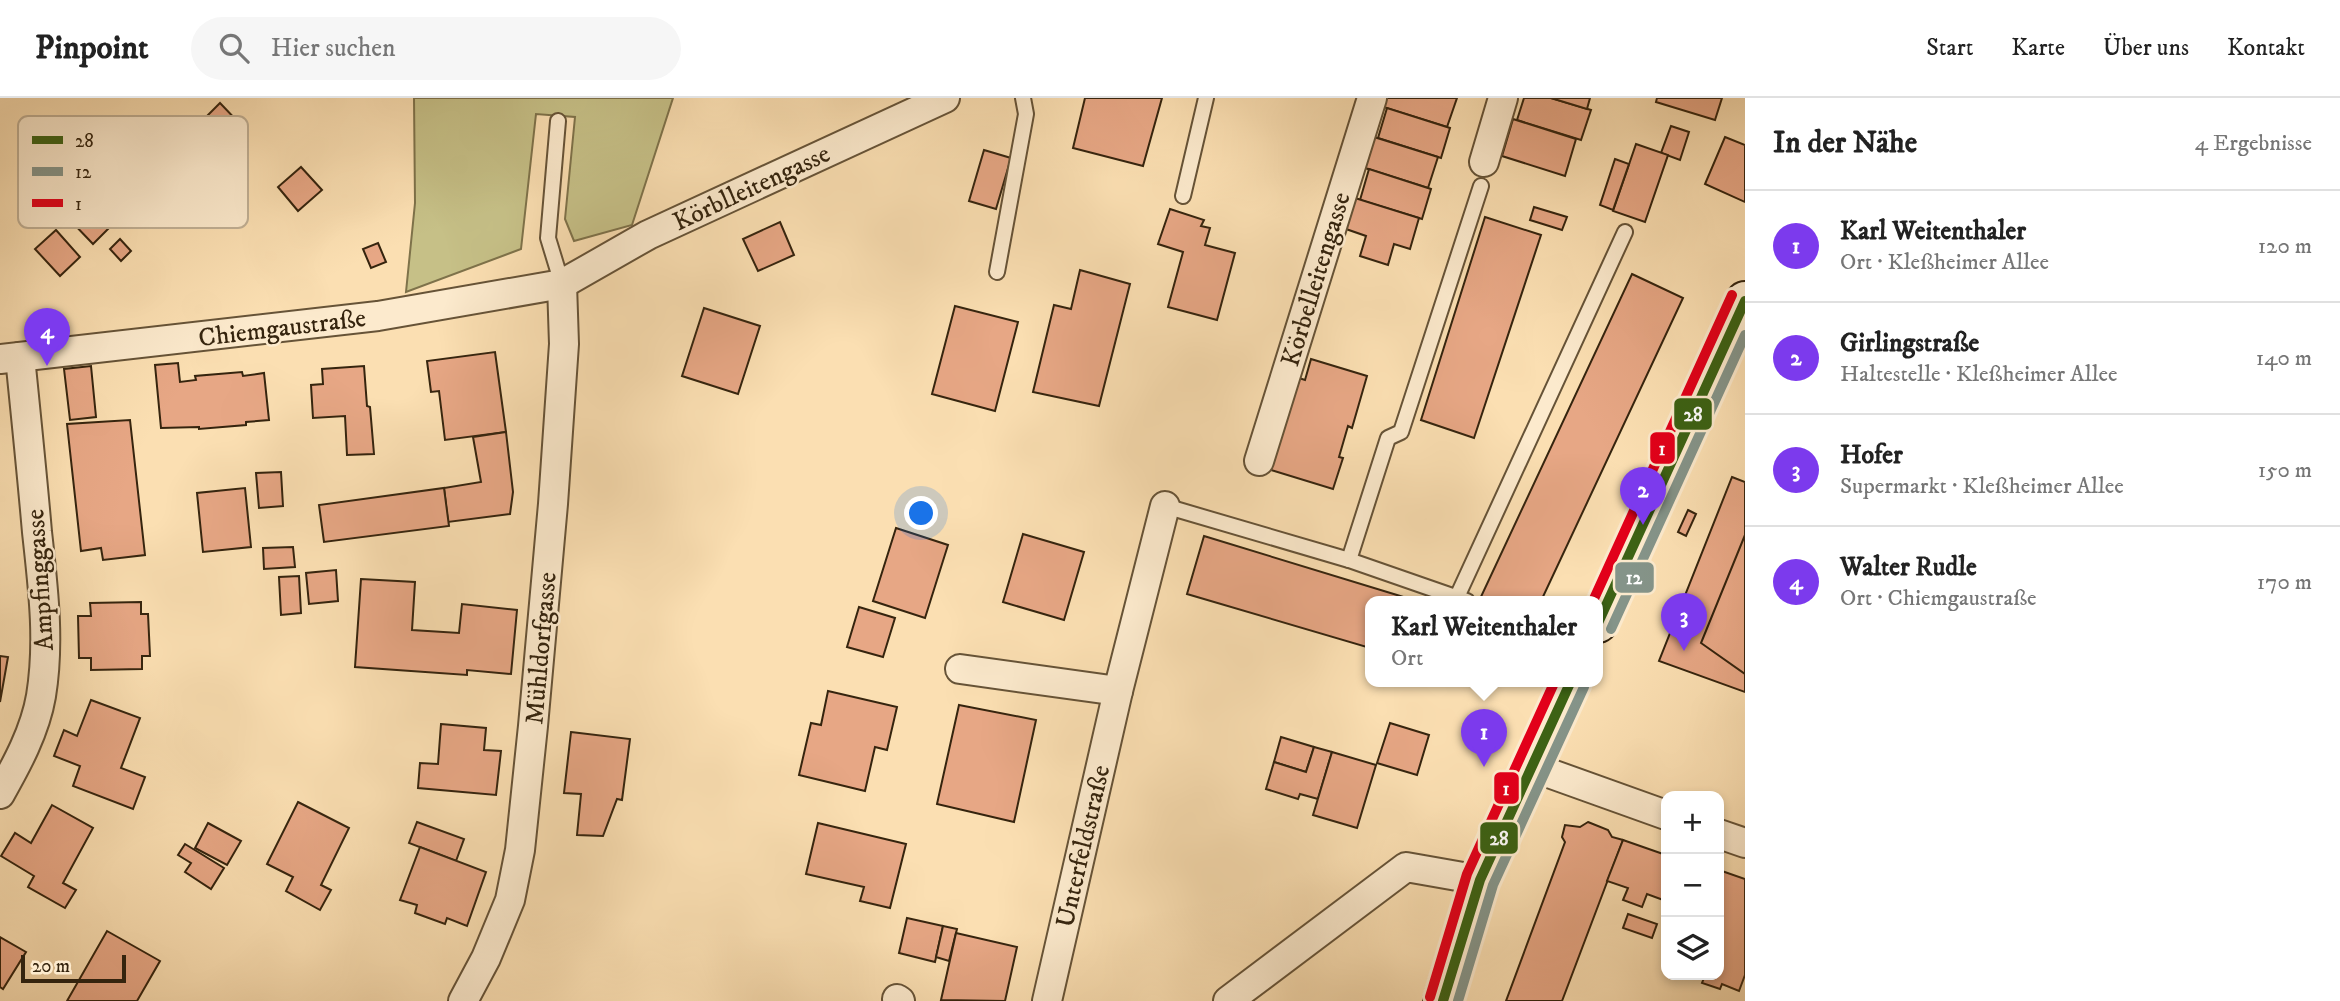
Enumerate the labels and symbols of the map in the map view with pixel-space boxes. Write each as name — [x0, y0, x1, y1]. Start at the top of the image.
legend — [18, 116, 248, 228]
text: 28 — [75, 130, 94, 153]
street label: Körblleitengasse — [668, 138, 836, 239]
text: 12 — [75, 161, 92, 184]
street label: Körbelleitengasse — [1274, 188, 1359, 371]
text: 1 — [75, 193, 82, 216]
street label: Chiemgaustraße — [197, 302, 368, 355]
pin: 4 — [24, 308, 70, 366]
line badge: 28 — [1673, 397, 1713, 431]
text: 28 — [1684, 404, 1703, 427]
line badge: 1 — [1649, 431, 1676, 465]
text: 1 — [1659, 438, 1666, 461]
pin: 2 — [1620, 467, 1666, 525]
your location — [904, 496, 938, 530]
street label: Ampfinggasse — [19, 508, 62, 652]
line badge: 12 — [1614, 561, 1655, 594]
text: 12 — [1626, 567, 1643, 590]
street label: Mühldorfgasse — [518, 571, 565, 726]
pin: 3 — [1661, 593, 1707, 651]
pin: 1 — [1461, 709, 1507, 767]
street label: Unterfeldstraße — [1049, 762, 1118, 931]
line badge: 1 — [1493, 771, 1520, 805]
text: 1 — [1503, 778, 1510, 801]
line badge: 28 — [1479, 821, 1519, 855]
text: 28 — [1490, 828, 1509, 851]
scale bar — [21, 952, 126, 984]

